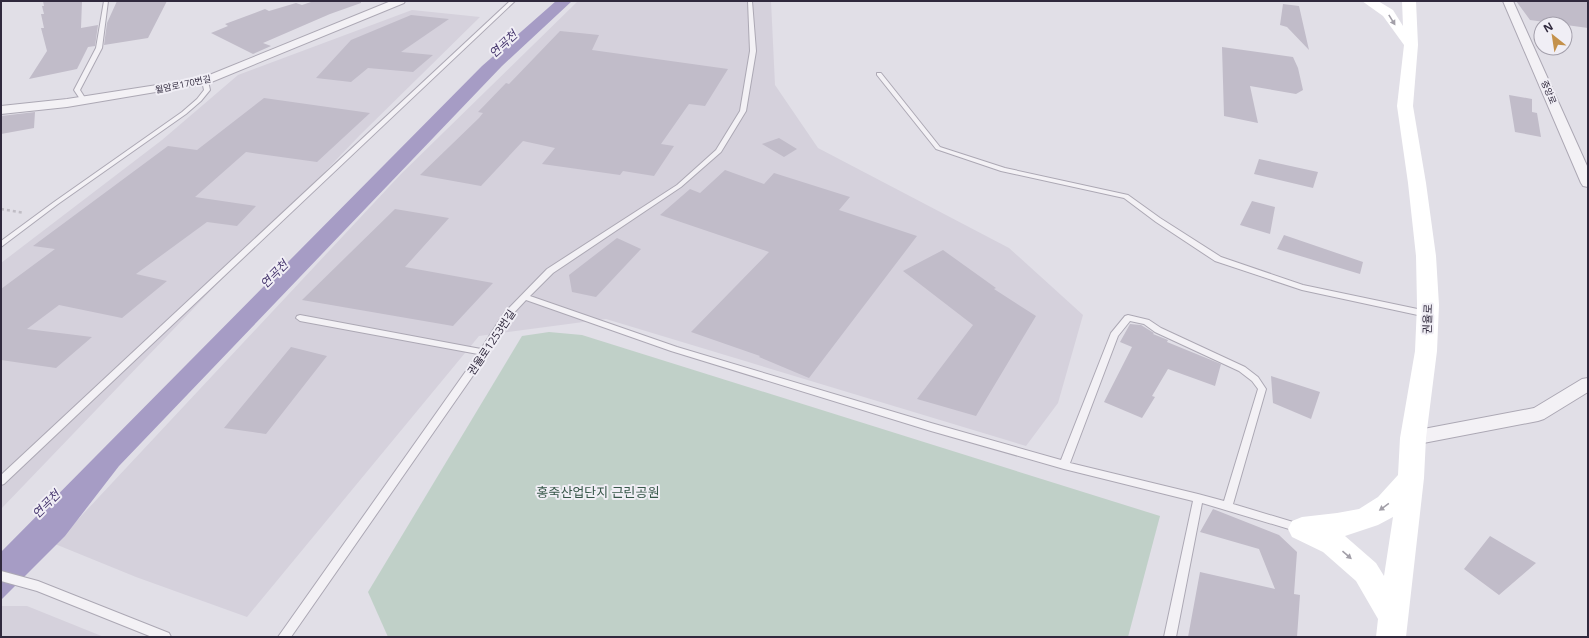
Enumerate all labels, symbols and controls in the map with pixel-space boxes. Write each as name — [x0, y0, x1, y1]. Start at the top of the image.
one-way arrow — [1389, 14, 1396, 26]
north arrow — [1533, 16, 1573, 56]
text: N — [1540, 18, 1555, 36]
water label: 연곡천 — [485, 25, 522, 62]
street label: 월암로170번길 — [154, 72, 212, 96]
street label: 중앙로 — [1538, 78, 1560, 106]
water label: 연곡천 — [256, 255, 293, 292]
street label: 권율로 — [1419, 304, 1435, 334]
street label: 권율로1253번길 — [464, 306, 518, 378]
park label: 홍죽산업단지 근린공원 — [537, 483, 659, 501]
water label: 연곡천 — [28, 485, 65, 522]
one-way arrow — [1379, 503, 1390, 511]
one-way arrow — [1342, 551, 1353, 560]

